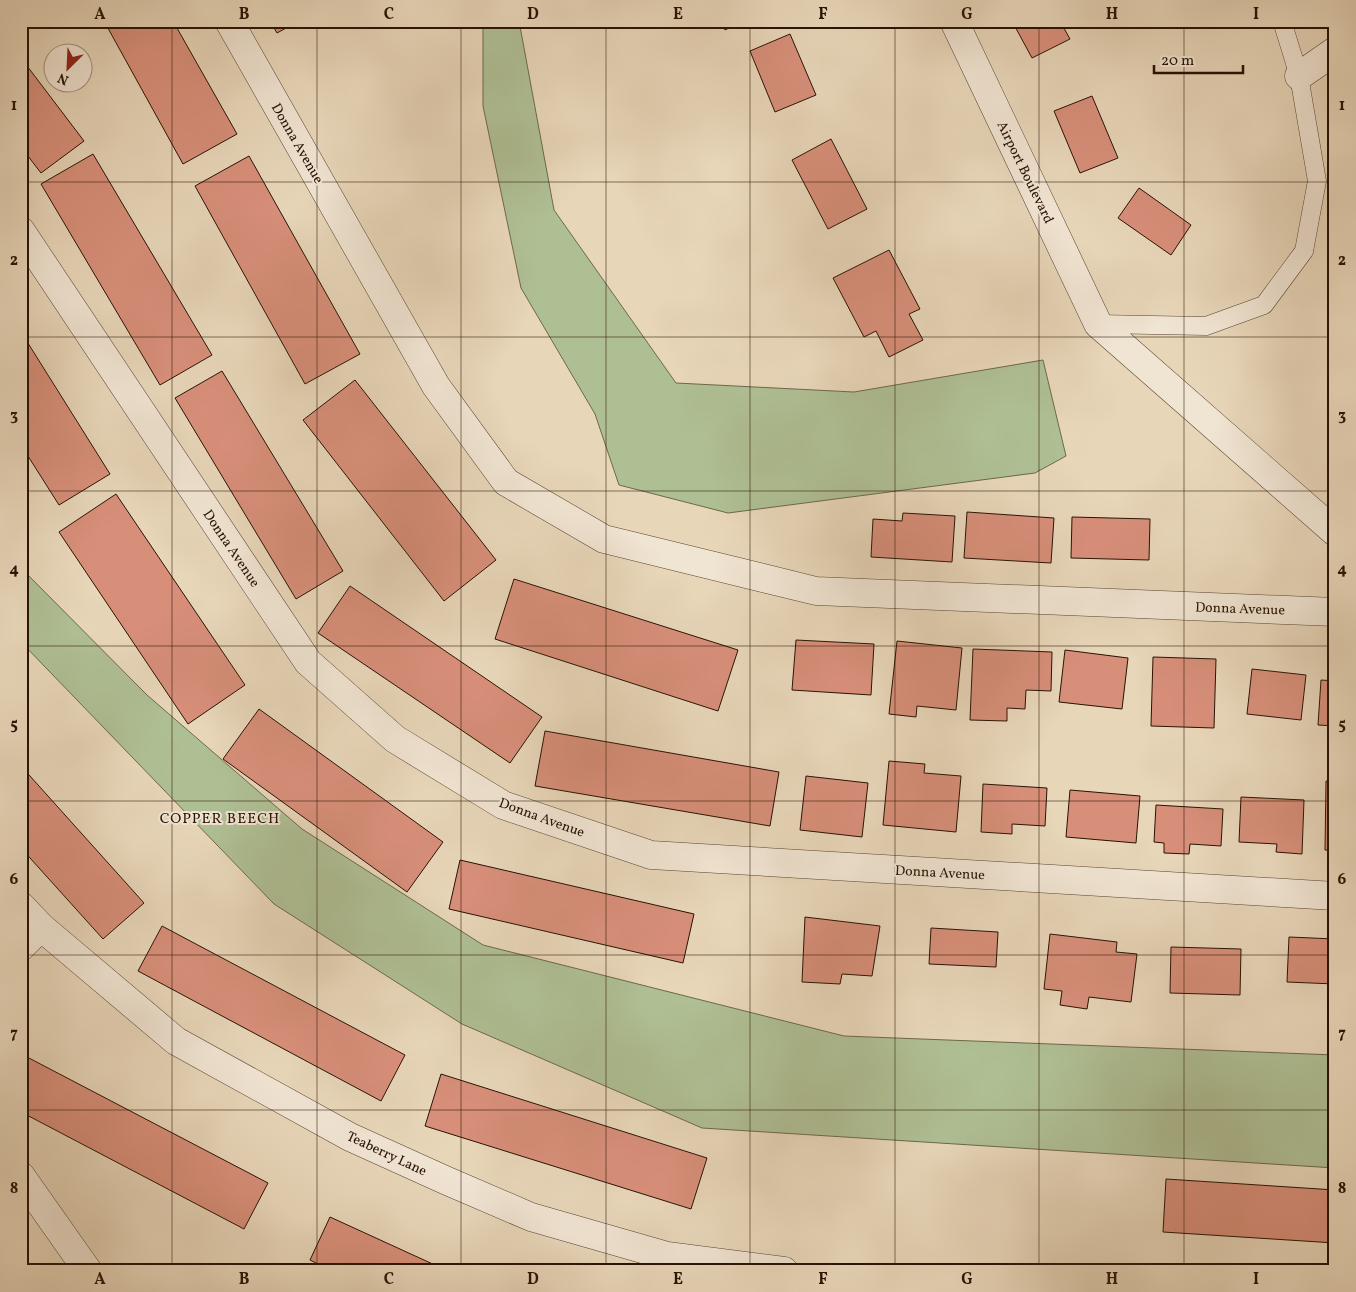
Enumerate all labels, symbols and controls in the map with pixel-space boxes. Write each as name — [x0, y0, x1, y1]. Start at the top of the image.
text: A — [94, 4, 106, 26]
text: B — [239, 4, 250, 26]
text: C — [384, 4, 394, 26]
text: D — [527, 4, 539, 26]
text: E — [673, 4, 683, 26]
text: F — [818, 4, 828, 26]
text: G — [961, 4, 973, 26]
text: H — [1106, 4, 1118, 26]
text: I — [1253, 4, 1259, 26]
north arrow — [42, 42, 92, 92]
scale bar — [1154, 42, 1242, 74]
text: 20 m — [1161, 51, 1194, 72]
text: N — [55, 68, 72, 89]
text: 1 — [11, 95, 17, 117]
text: 1 — [1339, 95, 1345, 117]
street label: Donna Avenue — [266, 100, 328, 188]
street label: Airport Boulevard — [992, 118, 1058, 227]
text: 2 — [10, 250, 18, 272]
text: 2 — [1338, 250, 1346, 272]
text: 3 — [10, 405, 18, 427]
text: 3 — [1338, 405, 1346, 427]
street label: Donna Avenue — [198, 506, 264, 592]
text: 4 — [9, 559, 19, 581]
text: 4 — [1337, 559, 1347, 581]
street label: Donna Avenue — [1195, 598, 1286, 621]
text: 5 — [10, 714, 18, 736]
text: 5 — [1338, 714, 1346, 736]
street label: Donna Avenue — [496, 794, 587, 843]
district label: COPPER BEECH — [160, 809, 280, 830]
street label: Donna Avenue — [895, 862, 986, 885]
text: 6 — [10, 869, 19, 891]
text: 6 — [1338, 869, 1347, 891]
text: 7 — [10, 1023, 18, 1045]
text: 7 — [1338, 1023, 1346, 1045]
street label: Teaberry Lane — [343, 1127, 430, 1181]
text: 8 — [10, 1178, 18, 1200]
text: 8 — [1338, 1178, 1346, 1200]
text: A — [94, 1269, 106, 1291]
text: B — [239, 1269, 250, 1291]
text: C — [384, 1269, 394, 1291]
text: D — [527, 1269, 539, 1291]
text: E — [673, 1269, 683, 1291]
text: F — [818, 1269, 828, 1291]
text: G — [961, 1269, 973, 1291]
text: H — [1106, 1269, 1118, 1291]
text: I — [1253, 1269, 1259, 1291]

